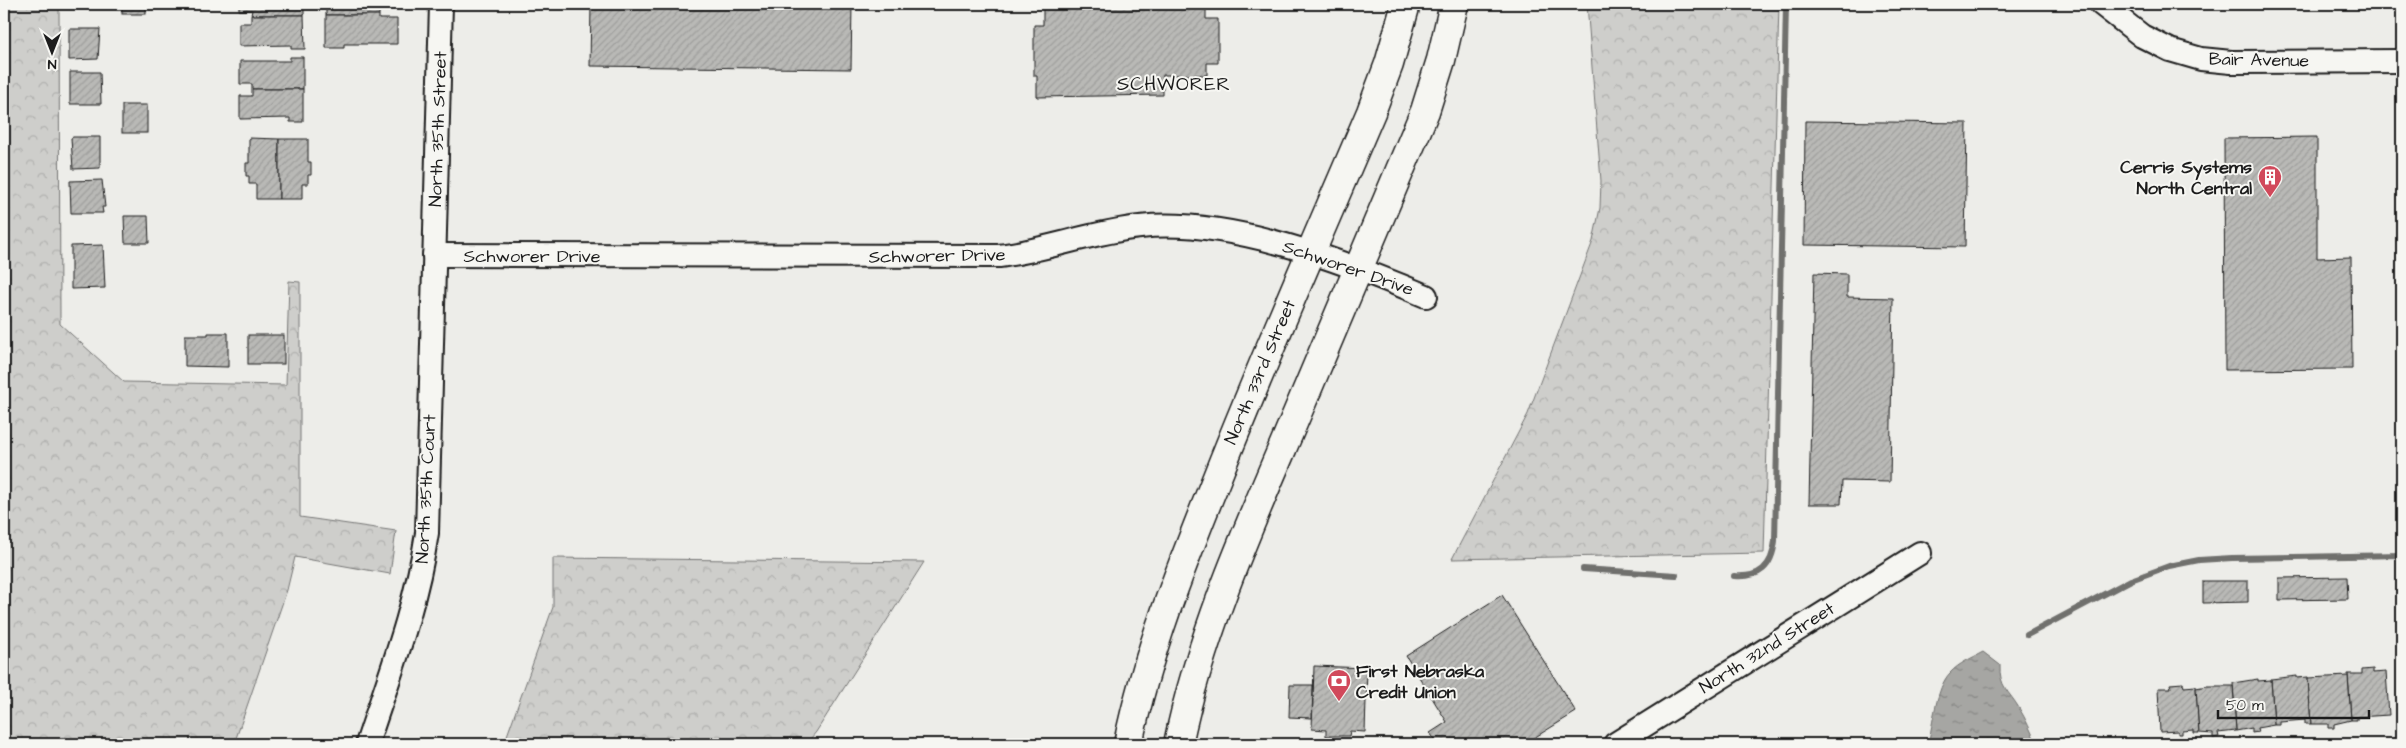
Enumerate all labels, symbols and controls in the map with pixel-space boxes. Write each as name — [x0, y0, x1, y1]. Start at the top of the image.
north arrow — [28, 28, 78, 78]
street label: Bair Avenue — [2209, 47, 2310, 73]
street label: North 35th Street — [423, 50, 453, 207]
text: N — [47, 54, 56, 74]
district label: SCHWORER — [1117, 71, 1231, 98]
place label: Cerris Systems North Central — [2120, 155, 2252, 201]
building icon: Cerris Systems North Central — [2257, 164, 2283, 198]
street label: Schworer Drive — [1279, 234, 1417, 302]
street label: Schworer Drive — [868, 242, 1006, 270]
street label: Schworer Drive — [464, 244, 601, 269]
street label: North 33rd Street — [1218, 295, 1302, 448]
street label: North 35th Court — [410, 413, 442, 564]
street label: North 32nd Street — [1695, 596, 1840, 700]
place label: First Nebraska Credit Union — [1356, 659, 1485, 705]
bank icon: First Nebraska Credit Union — [1326, 668, 1352, 702]
scale bar — [2218, 688, 2370, 720]
text: 50 m — [2226, 695, 2264, 716]

